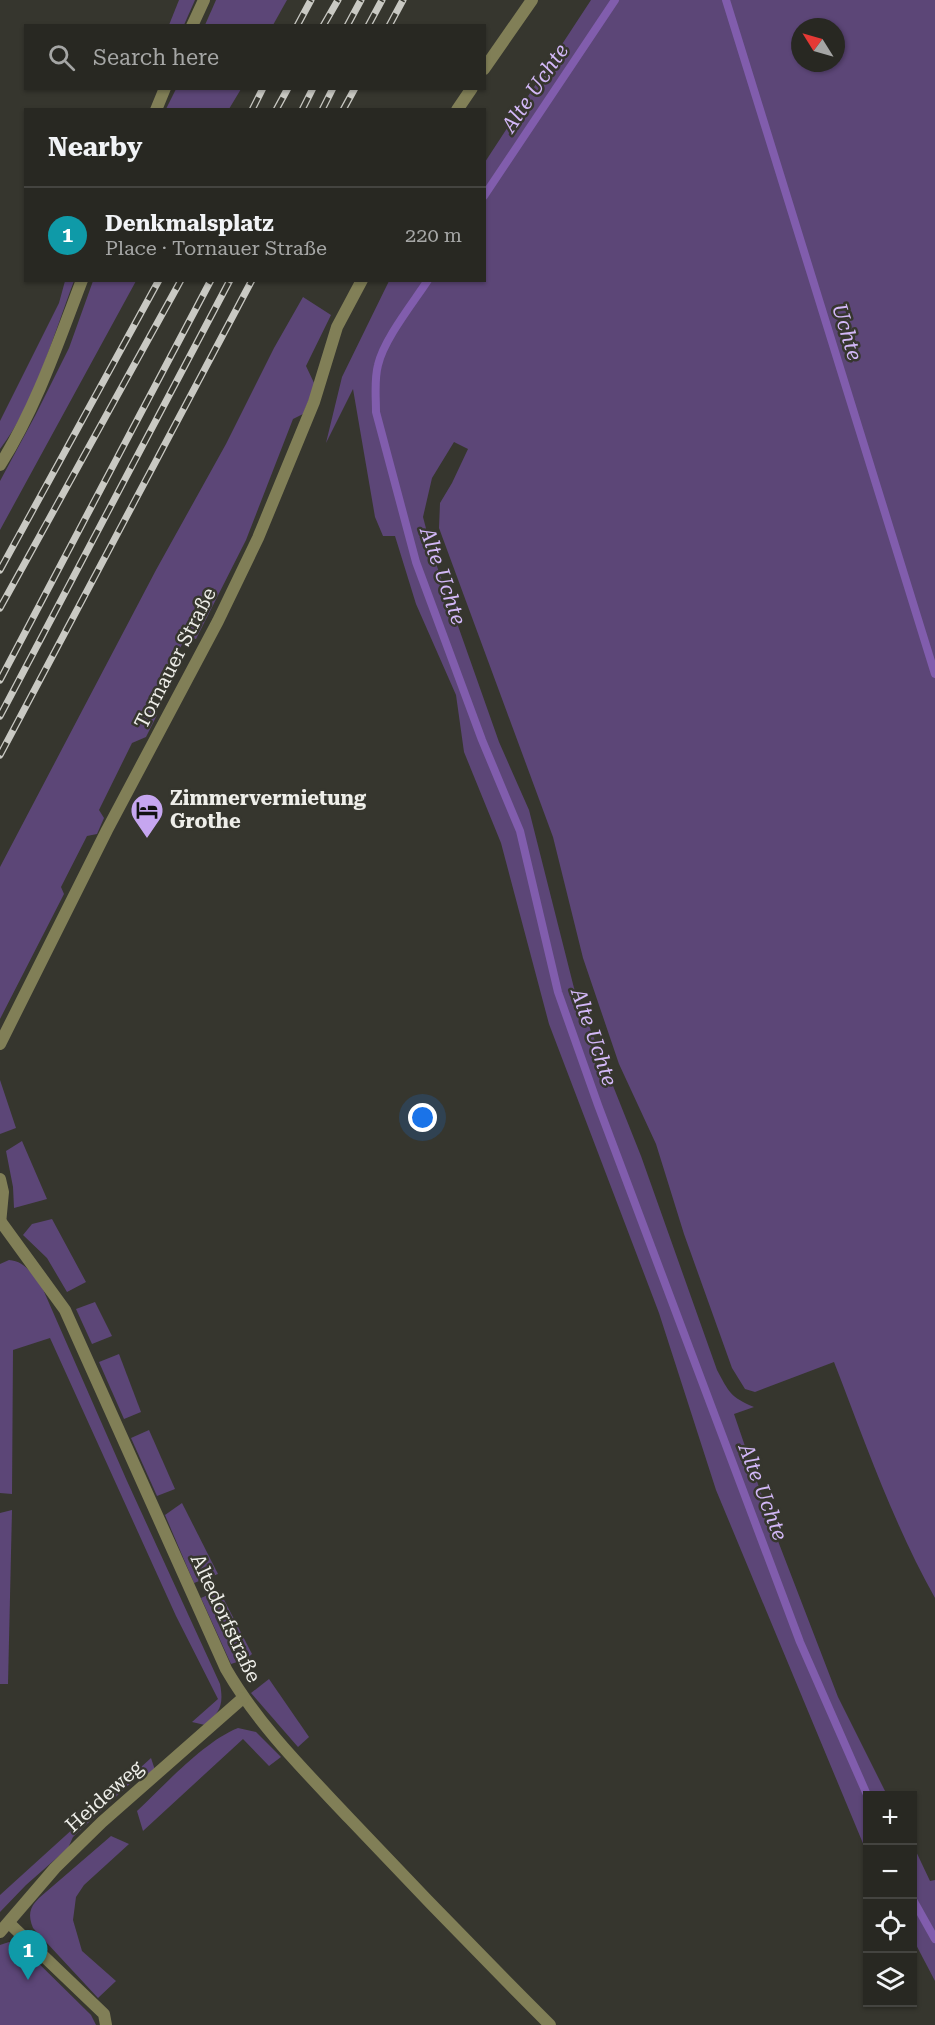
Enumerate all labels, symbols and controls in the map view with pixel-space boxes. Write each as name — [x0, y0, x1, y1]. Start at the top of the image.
north arrow — [791, 18, 845, 72]
search box — [24, 24, 486, 90]
water label: Alte Uchte — [496, 39, 573, 138]
icon: search — [45, 41, 78, 74]
text: Search here — [93, 45, 219, 70]
text: Nearby — [48, 132, 142, 162]
text: Denkmalsplatz — [105, 211, 274, 236]
text: 1 — [62, 223, 73, 247]
text: 220 m — [405, 223, 462, 247]
text: Place · Tornauer Straße — [105, 236, 327, 260]
water label: Uchte — [827, 301, 867, 363]
water label: Alte Uchte — [414, 522, 471, 628]
street label: Tornauer Straße — [129, 583, 221, 733]
place label: Zimmervermietung Grothe — [170, 786, 367, 833]
hotel icon: Zimmervermietung Grothe — [129, 792, 165, 839]
water label: Alte Uchte — [565, 983, 622, 1089]
your location — [408, 1103, 437, 1132]
water label: Alte Uchte — [733, 1438, 792, 1544]
street label: Altedorfstraße — [186, 1550, 266, 1686]
street label: Heideweg — [60, 1755, 148, 1837]
map controls — [863, 1791, 917, 2007]
button: + — [863, 1791, 917, 1845]
button: − — [863, 1845, 917, 1899]
button: locate — [863, 1899, 917, 1953]
pin: 1 — [9, 1930, 48, 1980]
button: layers — [863, 1953, 917, 2007]

